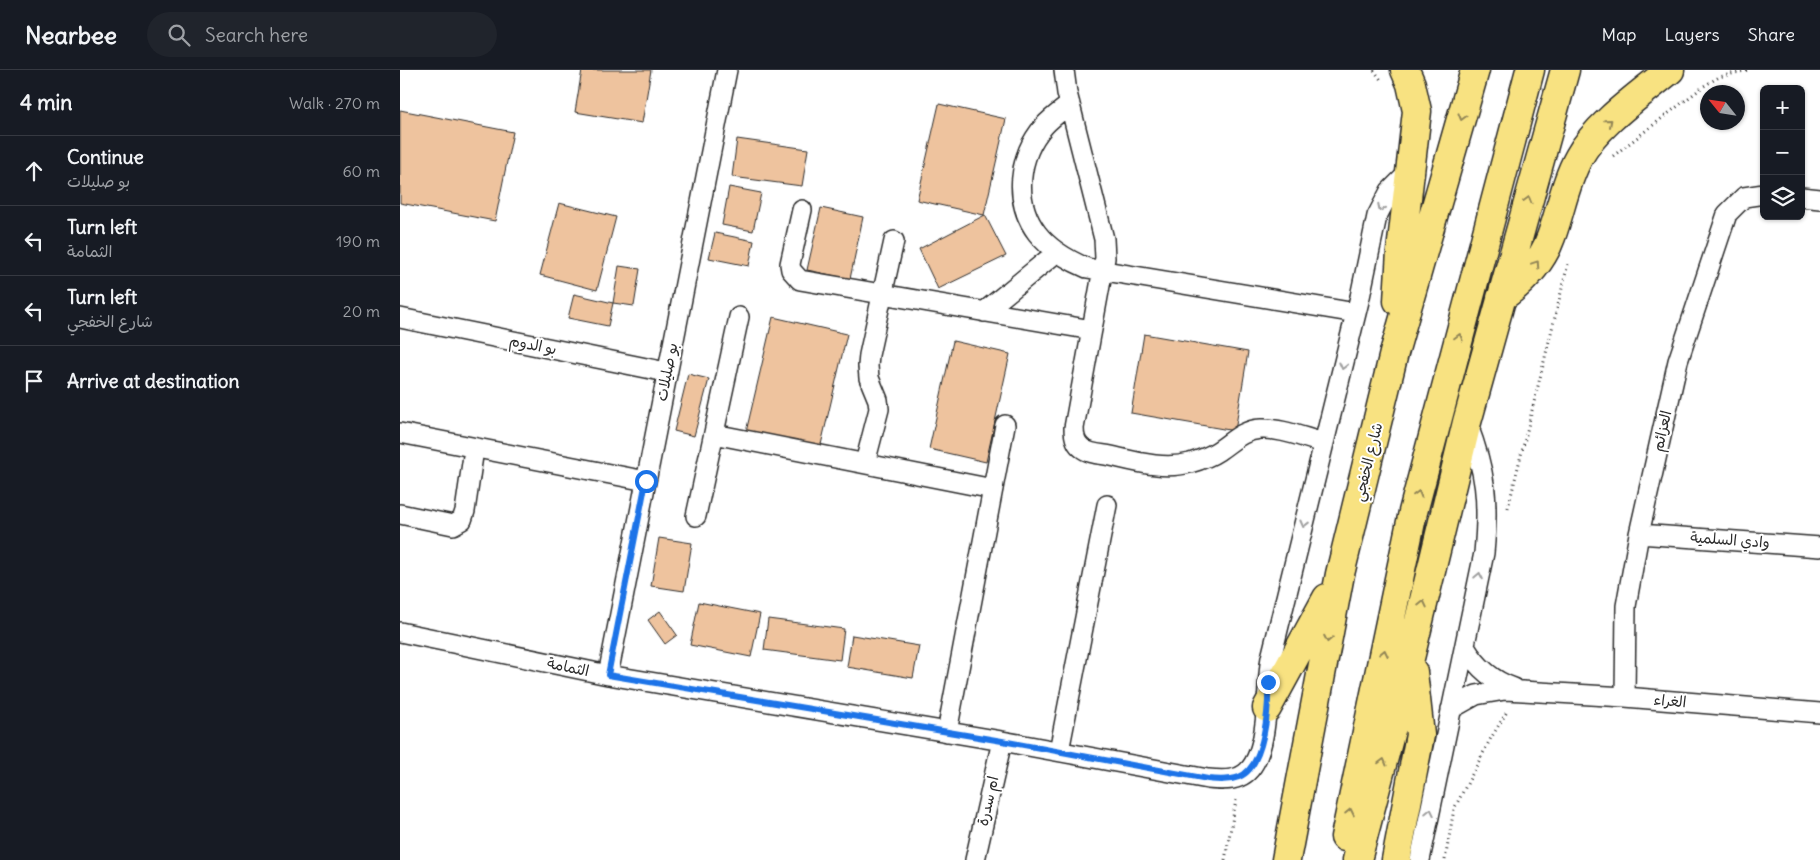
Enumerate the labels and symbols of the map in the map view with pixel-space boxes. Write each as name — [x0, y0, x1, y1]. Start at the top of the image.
north arrow — [1700, 85, 1745, 130]
one-way arrow — [1457, 112, 1467, 120]
one-way arrow — [1603, 118, 1612, 127]
one-way arrow — [1523, 197, 1533, 205]
one-way arrow — [1377, 203, 1387, 212]
one-way arrow — [1530, 260, 1539, 270]
street label: بو الدوم — [507, 331, 558, 360]
one-way arrow — [1453, 333, 1464, 342]
street label: بو صليلات — [652, 341, 681, 403]
one-way arrow — [1338, 362, 1349, 371]
street label: العزائم — [1648, 409, 1678, 454]
street label: شارع الخفجي — [1349, 420, 1390, 504]
route start — [635, 470, 658, 493]
one-way arrow — [1412, 491, 1422, 499]
one-way arrow — [1299, 519, 1310, 528]
street label: وادي السلمية — [1690, 527, 1770, 554]
one-way arrow — [1474, 571, 1484, 580]
one-way arrow — [1417, 600, 1428, 609]
one-way arrow — [1323, 635, 1333, 644]
one-way arrow — [1378, 649, 1388, 658]
street label: الثمامة — [545, 653, 591, 680]
route end — [1257, 671, 1280, 694]
street label: الغراء — [1653, 690, 1687, 711]
one-way arrow — [1377, 758, 1388, 766]
street label: ام سدرة — [973, 774, 1004, 828]
one-way arrow — [1345, 808, 1355, 817]
one-way arrow — [1424, 808, 1434, 817]

